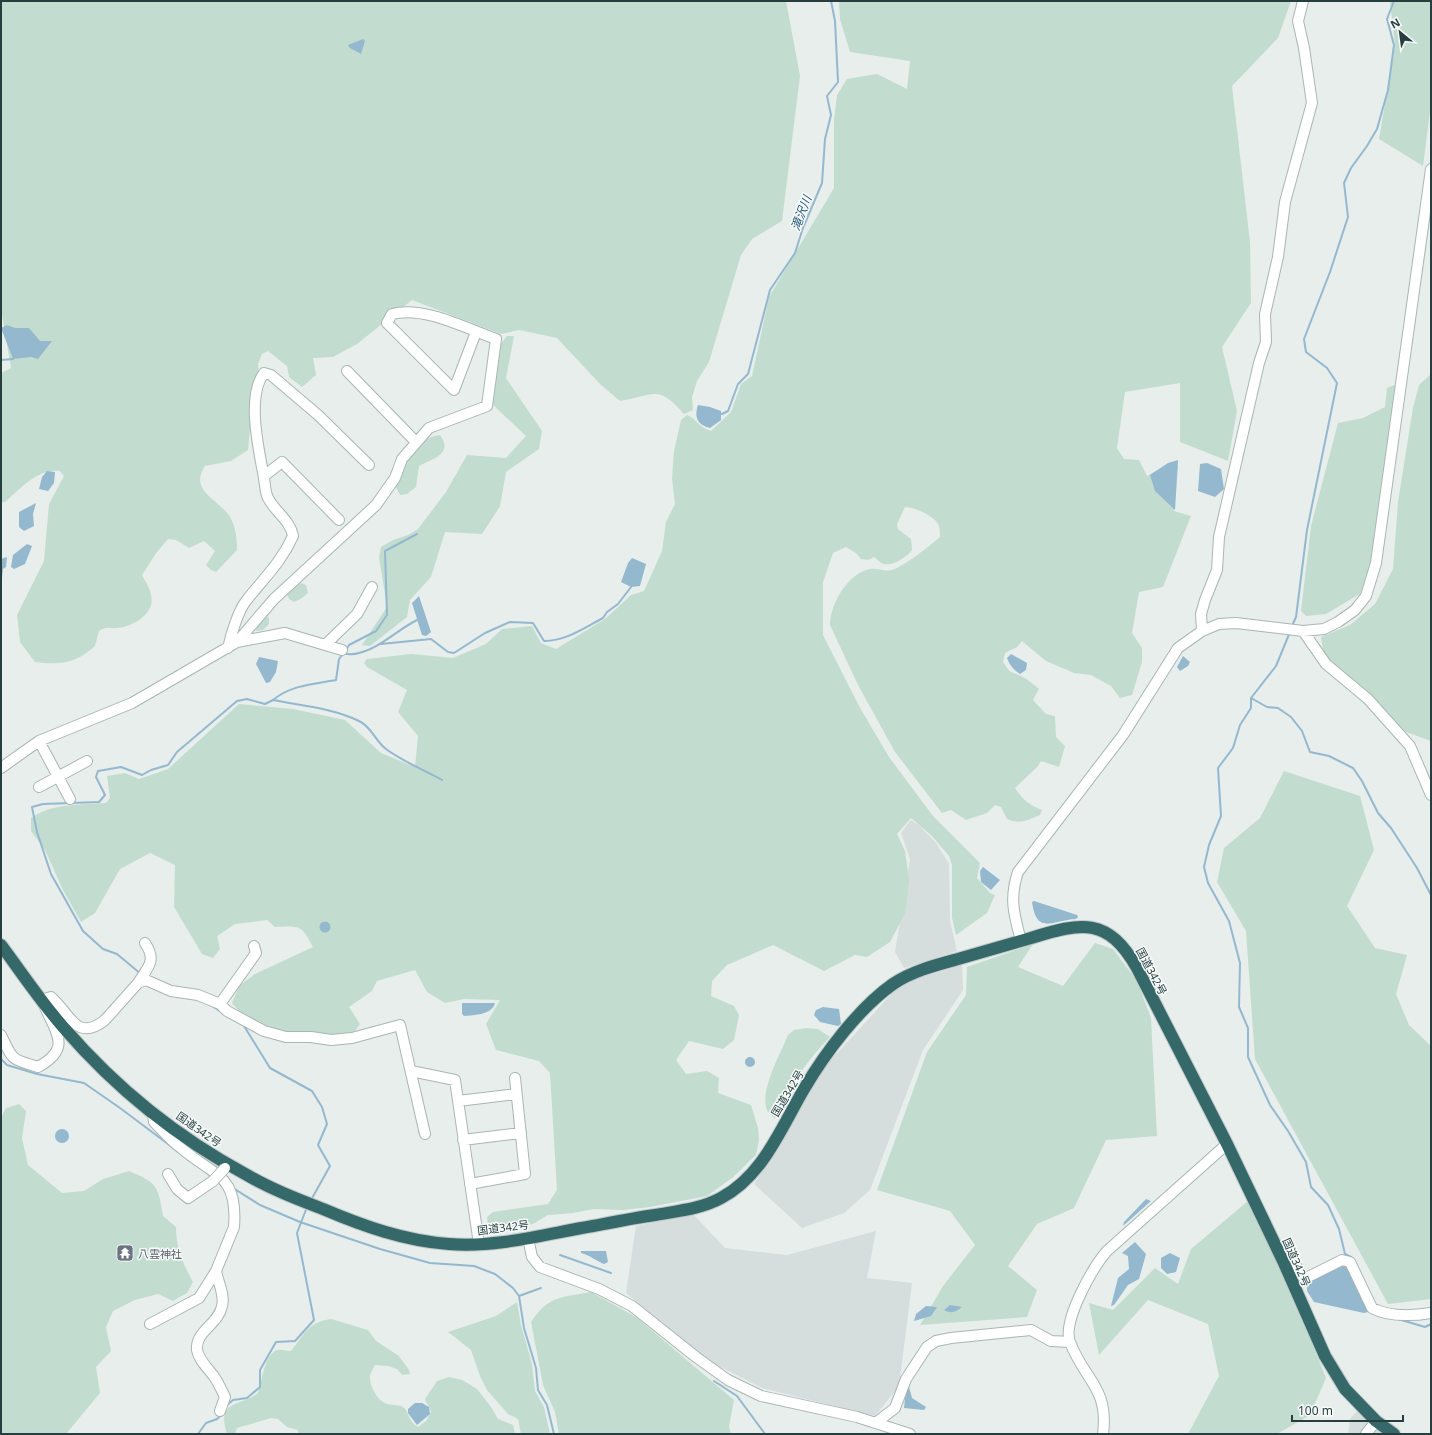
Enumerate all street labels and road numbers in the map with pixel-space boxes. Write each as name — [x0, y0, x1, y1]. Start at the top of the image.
street label: 国道342号 — [1133, 945, 1171, 997]
street label: 国道342号 — [767, 1067, 807, 1119]
street label: 国道342号 — [173, 1108, 225, 1150]
street label: 国道342号 — [476, 1216, 530, 1238]
street label: 国道342号 — [1280, 1235, 1314, 1289]

